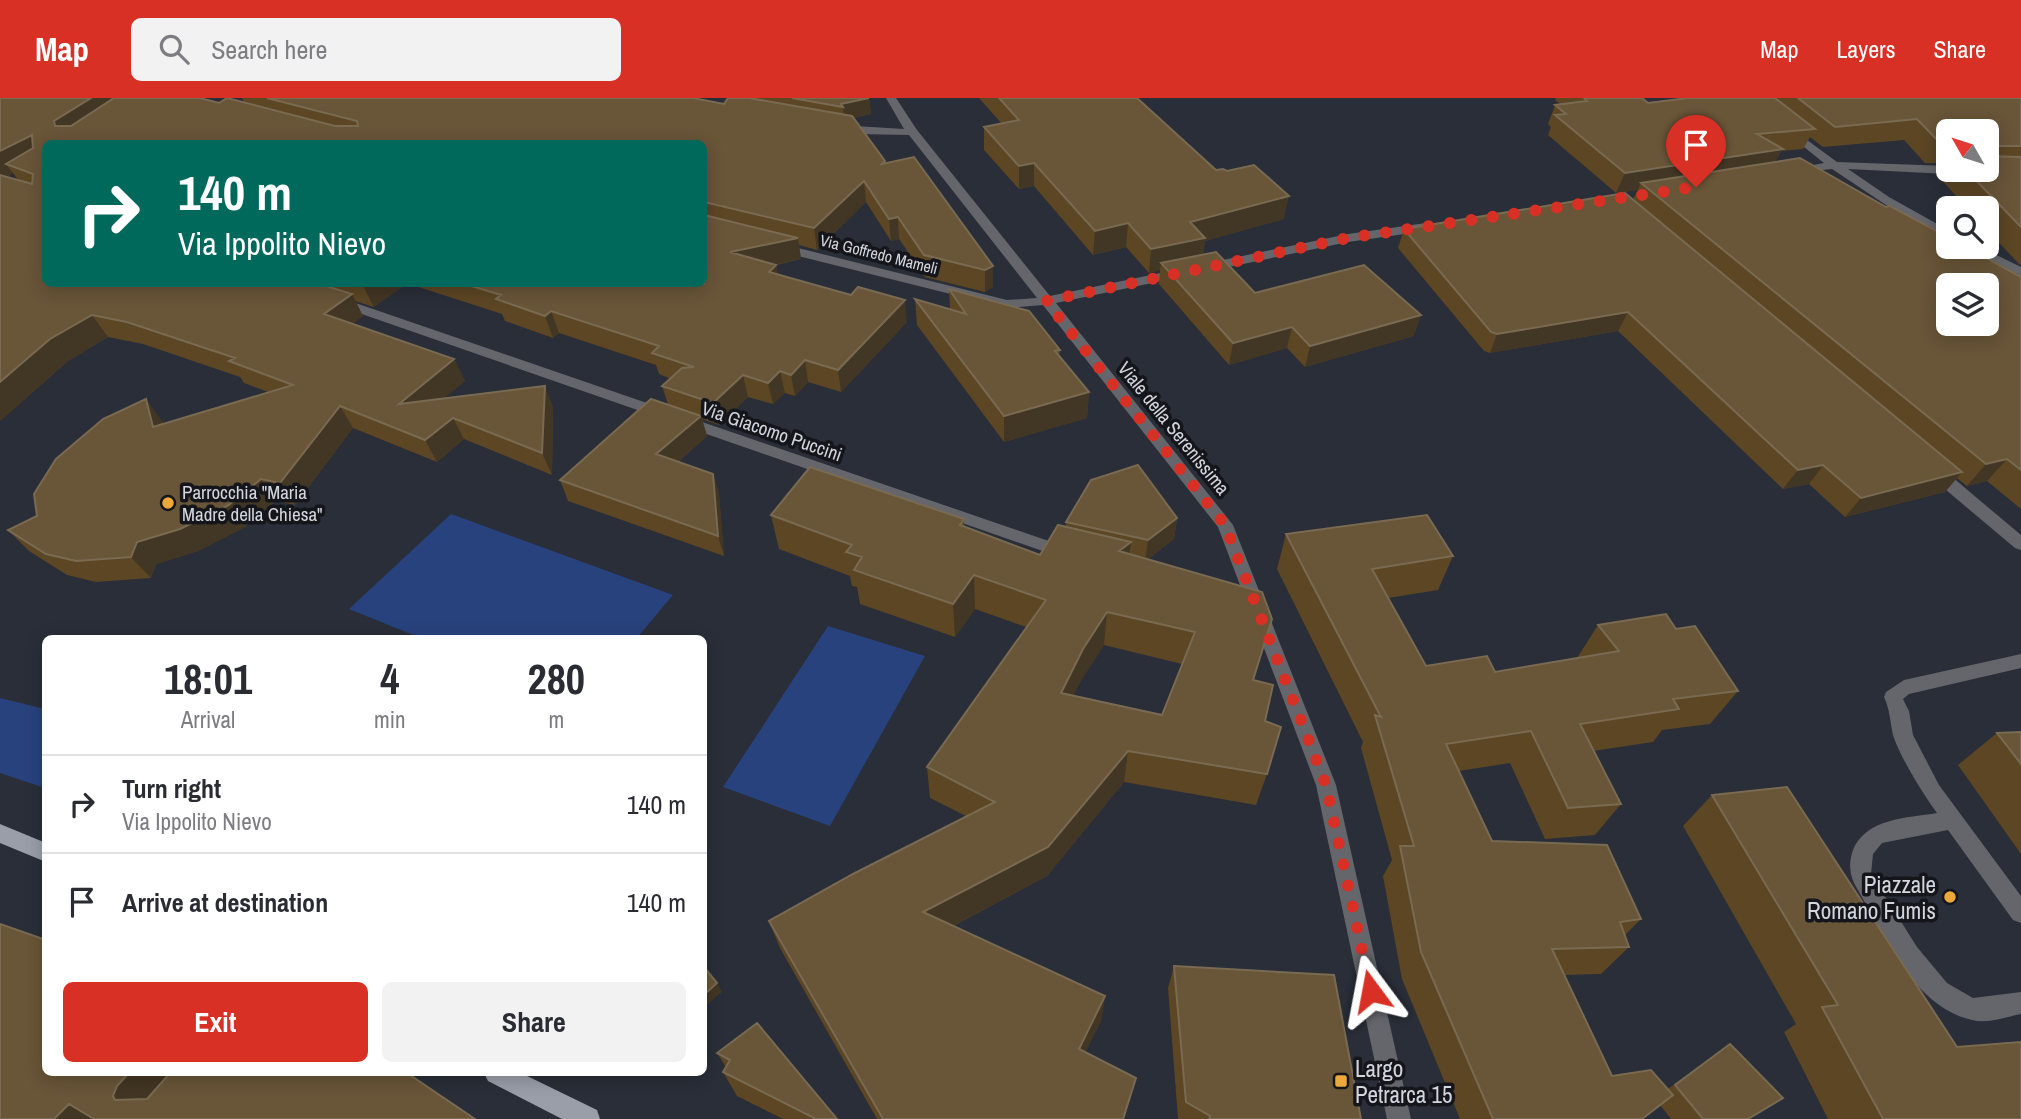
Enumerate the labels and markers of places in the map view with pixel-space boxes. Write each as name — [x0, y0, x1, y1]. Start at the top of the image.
pin — [1666, 115, 1726, 187]
place label: Parrocchia "Maria Madre della Chiesa" — [182, 479, 323, 527]
marker: Parrocchia "Maria Madre della Chiesa" — [160, 495, 176, 511]
place label: Piazzale Romano Fumis — [1807, 869, 1936, 926]
marker: Piazzale Romano Fumis — [1942, 889, 1958, 905]
place label: Largo Petrarca 15 — [1355, 1053, 1453, 1110]
marker: Largo Petrarca 15 — [1333, 1073, 1349, 1089]

